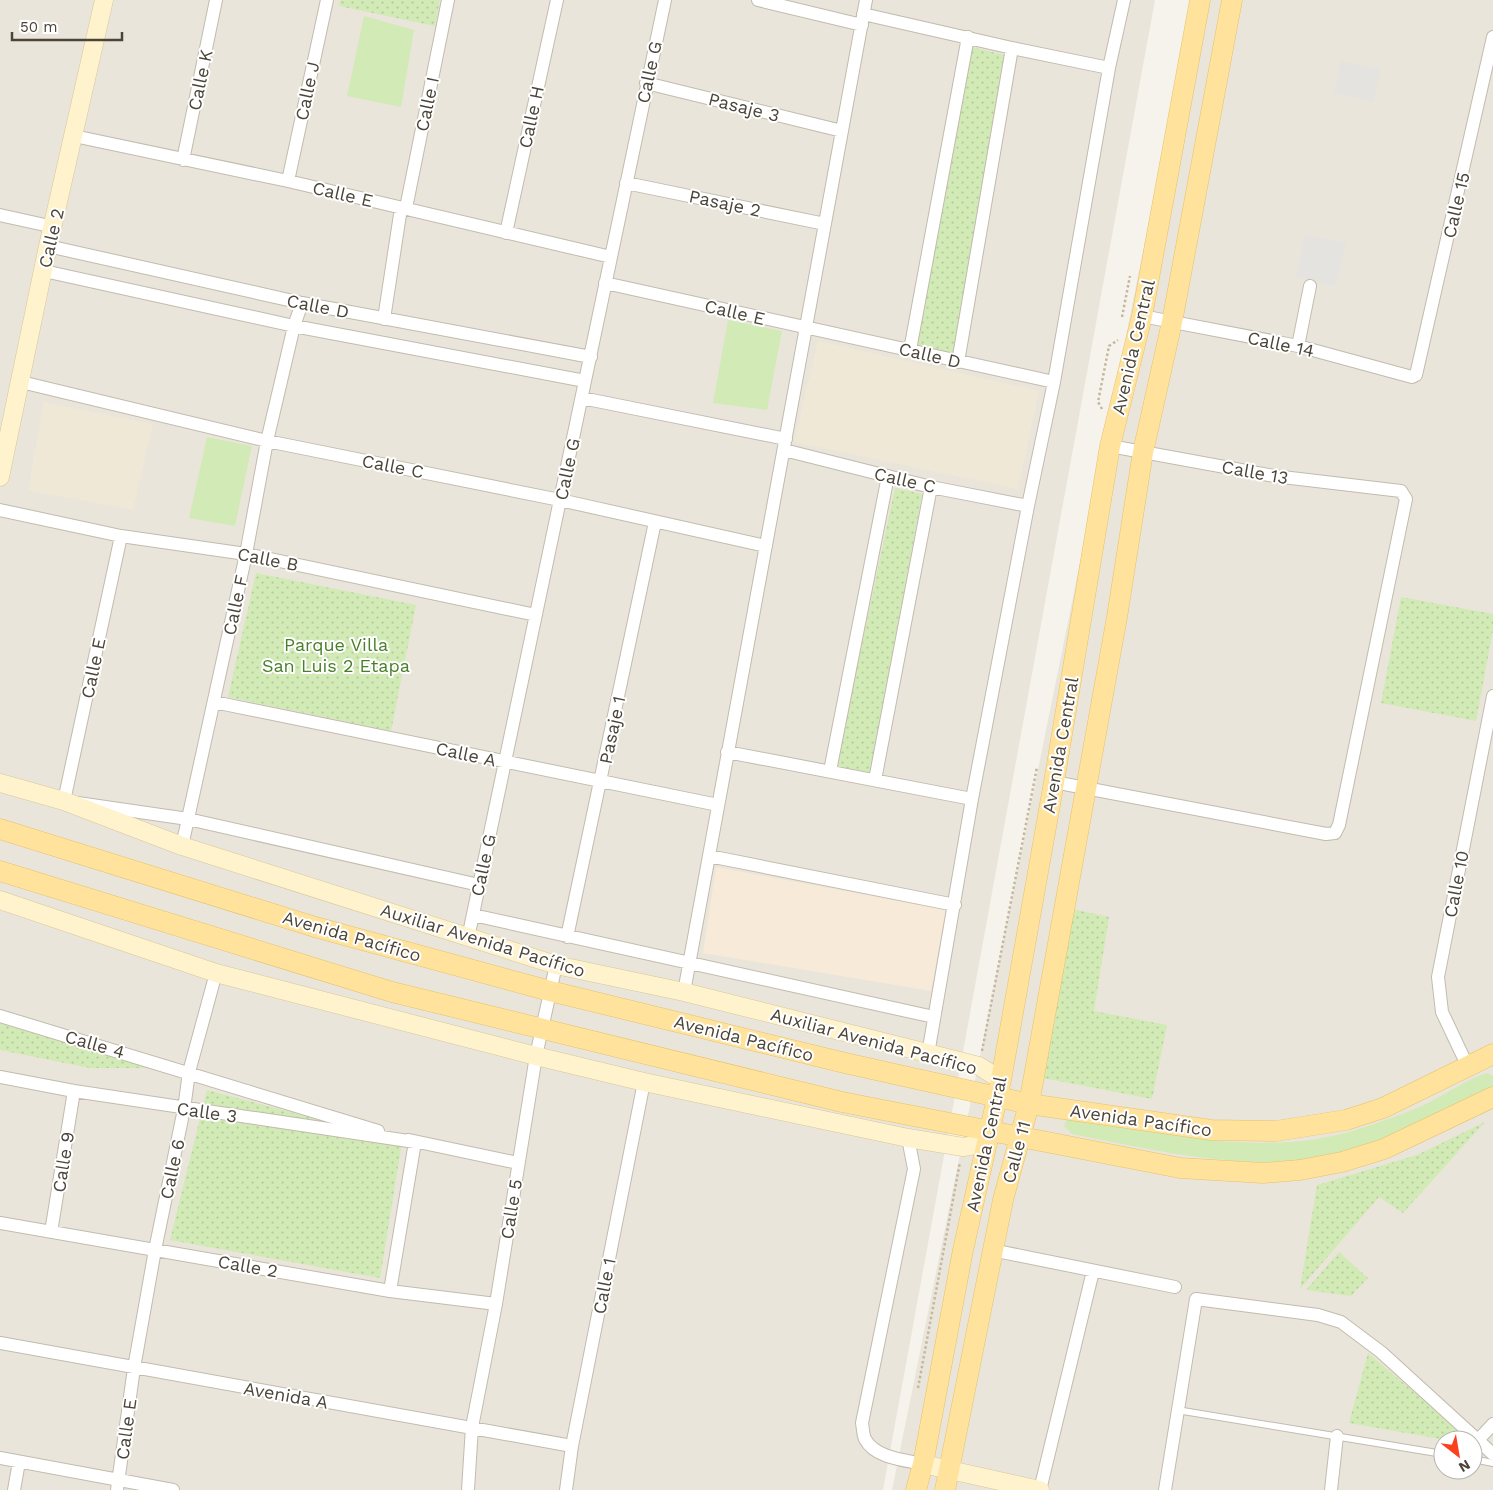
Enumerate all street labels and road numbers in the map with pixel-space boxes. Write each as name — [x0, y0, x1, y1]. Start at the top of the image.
street label: Calle G — [632, 39, 666, 105]
street label: Calle K — [183, 47, 217, 112]
street label: Calle J — [291, 60, 323, 122]
street label: Calle I — [411, 75, 443, 133]
street label: Calle H — [514, 84, 548, 150]
street label: Pasaje 3 — [706, 88, 782, 126]
street label: Calle 15 — [1438, 170, 1474, 240]
street label: Calle E — [311, 177, 375, 211]
street label: Pasaje 2 — [687, 185, 763, 221]
street label: Calle 2 — [34, 206, 68, 270]
street label: Avenida Central — [1107, 277, 1159, 417]
street label: Calle D — [285, 290, 351, 322]
street label: Calle E — [703, 295, 767, 329]
street label: Calle 14 — [1246, 327, 1316, 361]
street label: Calle D — [897, 338, 963, 372]
street label: Calle G — [550, 436, 584, 502]
street label: Calle C — [360, 450, 426, 482]
street label: Calle 13 — [1220, 456, 1290, 488]
street label: Calle C — [872, 463, 938, 497]
street label: Calle B — [236, 543, 300, 575]
street label: Calle F — [218, 573, 252, 637]
street label: Calle E — [76, 636, 110, 700]
street label: Avenida Central — [1038, 675, 1082, 815]
street label: Pasaje 1 — [595, 694, 629, 766]
street label: Calle A — [434, 737, 498, 771]
street label: Calle G — [466, 832, 500, 898]
street label: Calle 10 — [1439, 849, 1473, 919]
street label: Auxiliar Avenida Pacífico — [378, 899, 588, 981]
street label: Avenida Pacífico — [280, 906, 424, 966]
street label: Auxiliar Avenida Pacífico — [768, 1003, 980, 1079]
street label: Avenida Pacífico — [672, 1011, 816, 1065]
street label: Calle 4 — [63, 1025, 127, 1063]
street label: Avenida Central — [961, 1074, 1011, 1214]
street label: Calle 3 — [176, 1097, 238, 1127]
street label: Avenida Pacífico — [1069, 1100, 1213, 1140]
street label: Calle 11 — [998, 1118, 1034, 1186]
street label: Calle 9 — [48, 1130, 78, 1194]
street label: Calle 6 — [155, 1137, 189, 1201]
street label: Calle 5 — [496, 1177, 526, 1241]
street label: Calle 2 — [216, 1250, 280, 1282]
street label: Calle 1 — [588, 1256, 620, 1316]
street label: Avenida A — [242, 1377, 330, 1413]
street label: Calle E — [111, 1397, 141, 1461]

